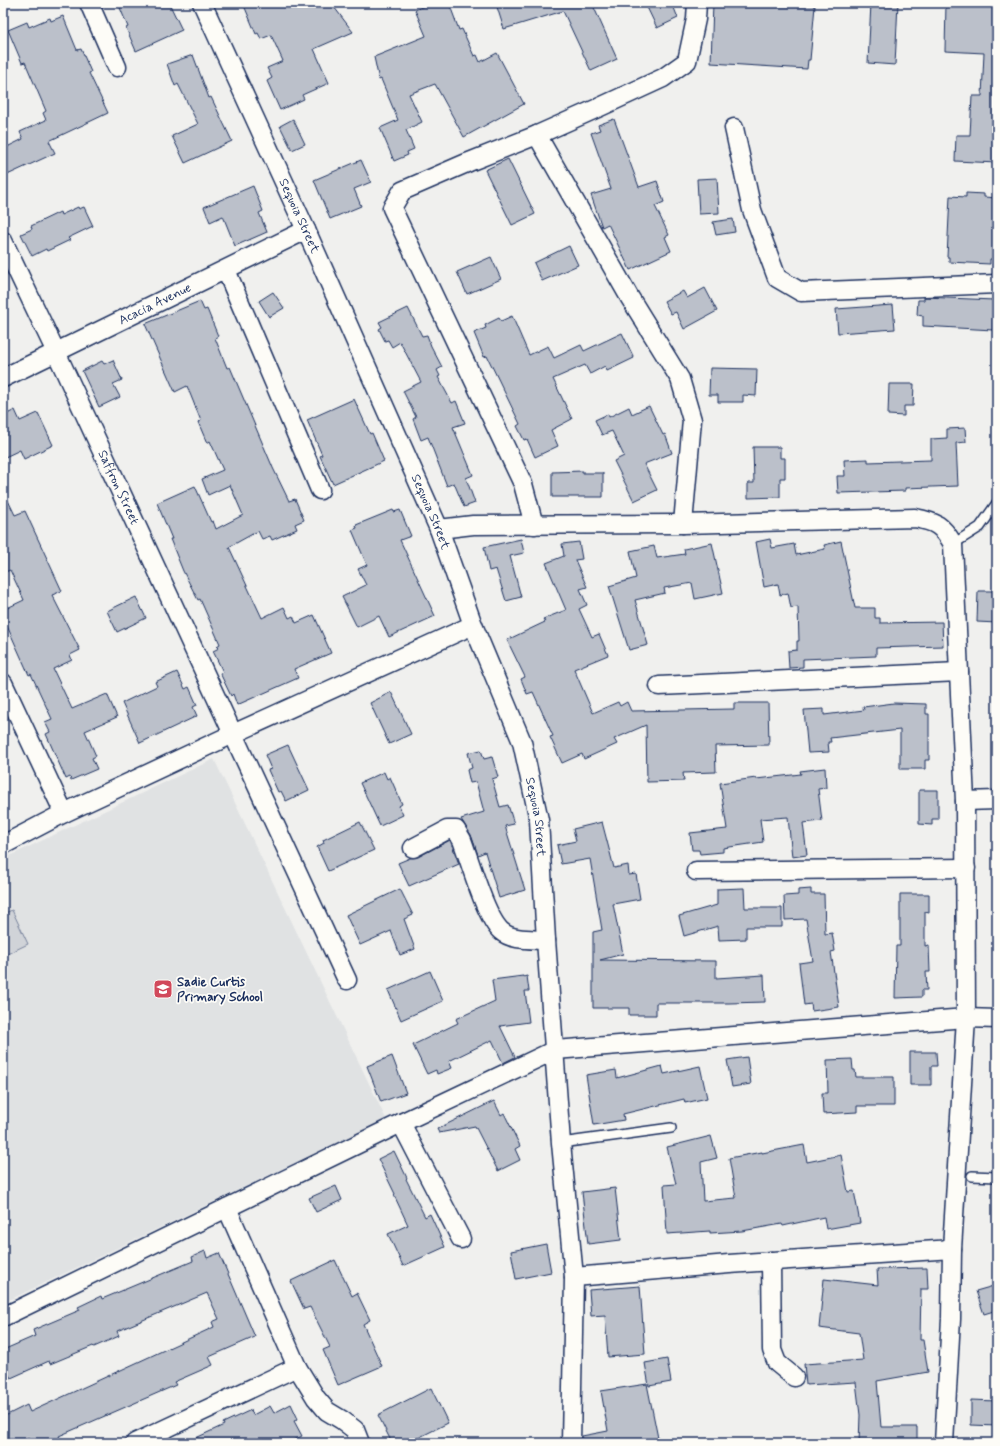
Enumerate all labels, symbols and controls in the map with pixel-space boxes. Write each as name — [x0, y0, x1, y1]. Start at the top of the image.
street label: Sequoia Street — [275, 176, 324, 256]
street label: Acacia Avenue — [116, 279, 194, 329]
street label: Saffron Street — [94, 447, 143, 527]
street label: Sequoia Street — [407, 472, 454, 552]
street label: Sequoia Street — [521, 776, 550, 857]
place label: Sadie Curtis Primary School — [177, 974, 263, 1006]
school or university icon: Sadie Curtis Primary School — [152, 978, 174, 1000]

